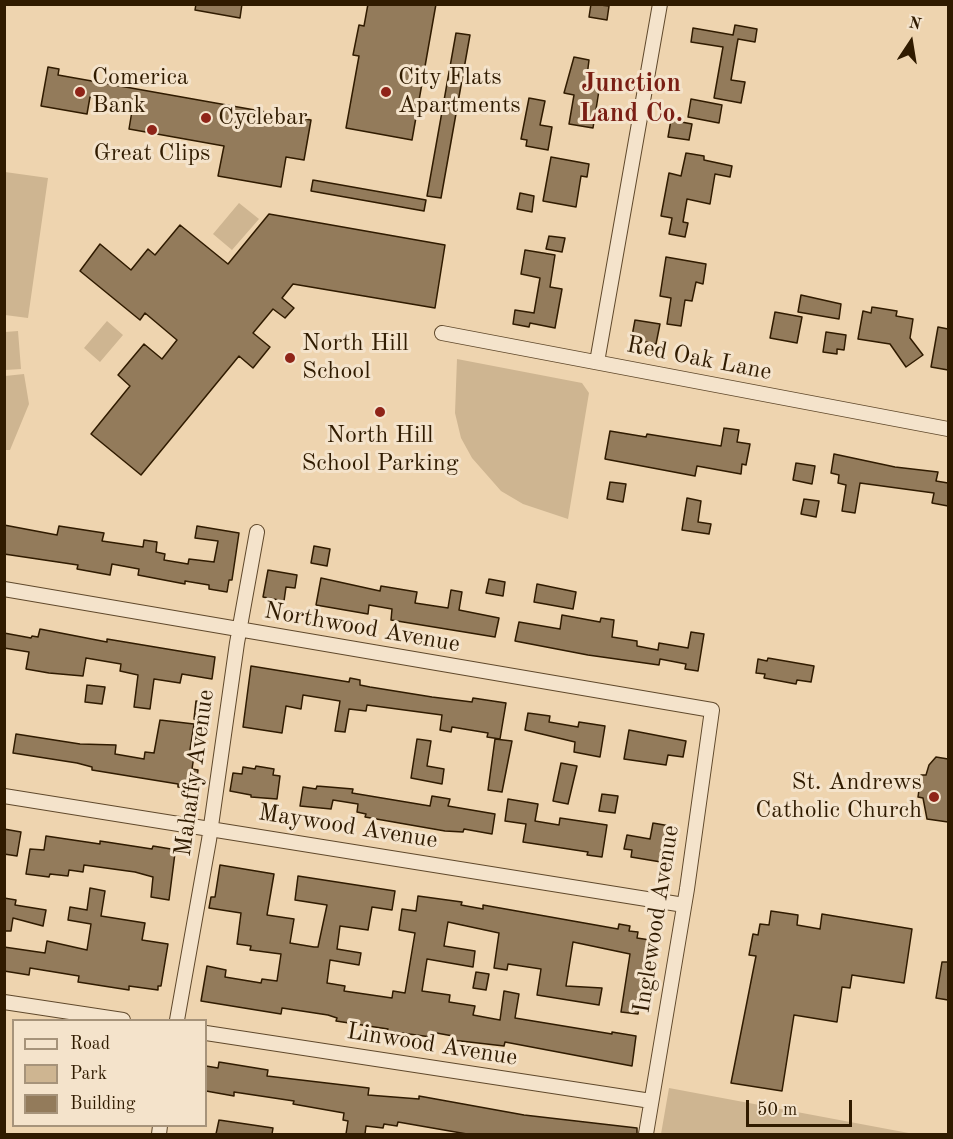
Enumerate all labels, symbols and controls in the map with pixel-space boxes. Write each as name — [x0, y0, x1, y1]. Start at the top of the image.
north arrow — [881, 12, 941, 72]
text: N — [907, 15, 922, 33]
place label: Comerica Bank — [92, 64, 189, 120]
place label: City Flats Apartments — [398, 64, 521, 120]
district label: Junction Land Co. — [579, 68, 683, 130]
marker: Comerica Bank — [73, 85, 87, 99]
marker: City Flats Apartments — [379, 85, 393, 99]
place label: Cyclebar — [218, 104, 308, 132]
marker: Cyclebar — [199, 111, 213, 125]
marker: Great Clips — [145, 123, 159, 137]
place label: Great Clips — [93, 140, 211, 168]
place label: North Hill School — [302, 330, 409, 386]
street label: Red Oak Lane — [624, 331, 774, 387]
marker: North Hill School — [283, 351, 297, 365]
marker: North Hill School Parking — [373, 405, 387, 419]
place label: North Hill School Parking — [301, 422, 459, 478]
street label: Northwood Avenue — [262, 597, 462, 659]
street label: Mahaffy Avenue — [169, 688, 221, 858]
place label: St. Andrews Catholic Church — [755, 769, 922, 825]
marker: St. Andrews Catholic Church — [927, 790, 941, 804]
street label: Maywood Avenue — [256, 799, 440, 855]
street label: Inglewood Avenue — [628, 823, 686, 1015]
street label: Linwood Avenue — [345, 1017, 519, 1073]
legend — [12, 1019, 207, 1127]
text: Road — [70, 1035, 110, 1053]
text: Park — [70, 1065, 107, 1083]
scale bar — [749, 1088, 856, 1126]
text: Building — [70, 1095, 135, 1113]
text: 50 m — [757, 1101, 797, 1119]

